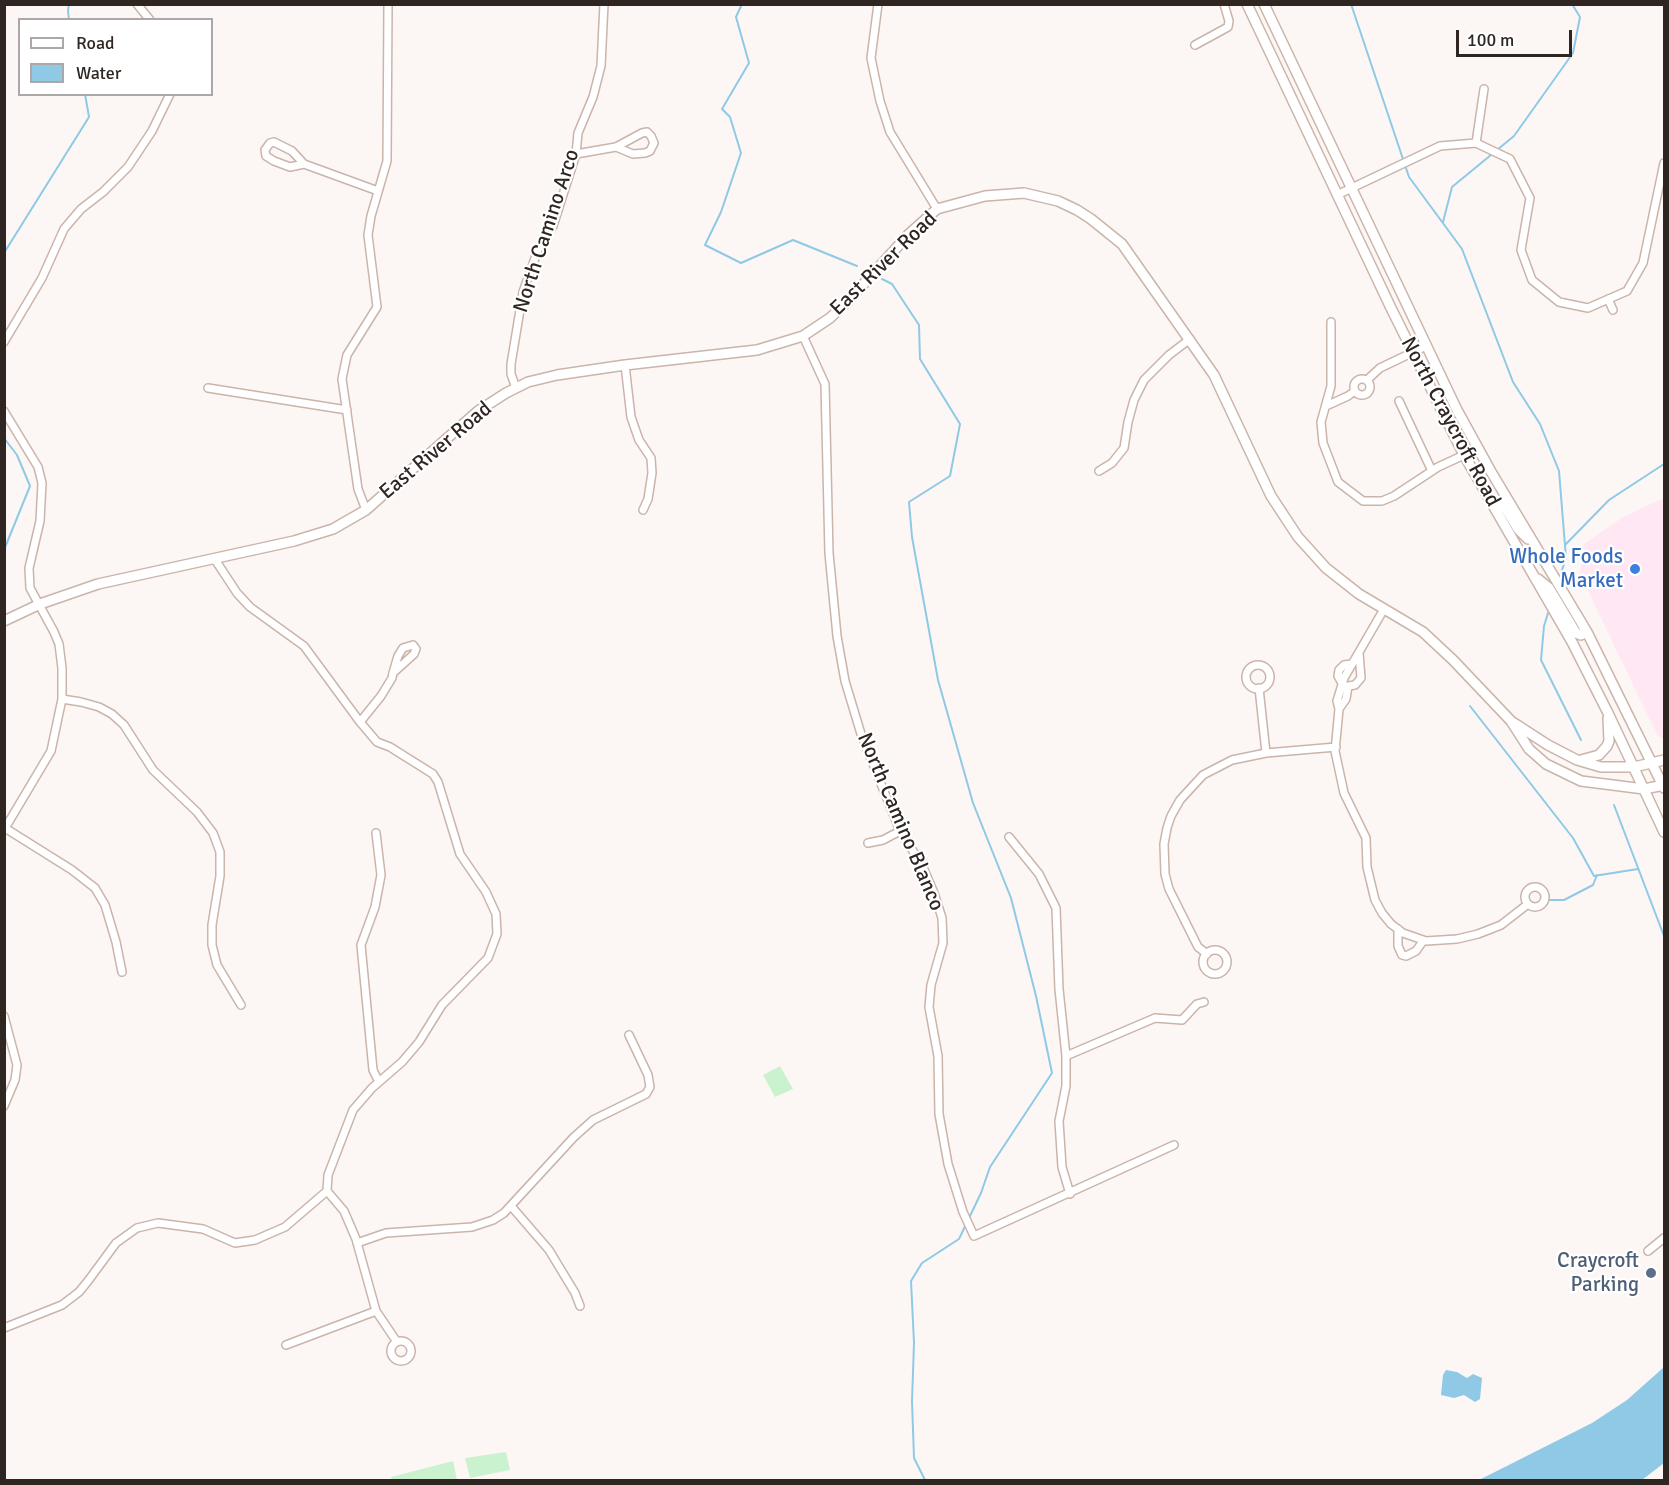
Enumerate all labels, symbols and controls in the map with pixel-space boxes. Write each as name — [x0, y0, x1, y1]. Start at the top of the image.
legend — [18, 18, 213, 96]
scale bar — [1459, 18, 1574, 56]
text: 100 m — [1467, 29, 1514, 51]
text: Road — [76, 32, 115, 54]
text: Water — [76, 62, 121, 84]
street label: North Camino Arco — [509, 146, 585, 316]
street label: East River Road — [825, 207, 943, 321]
street label: North Craycroft Road — [1395, 333, 1505, 511]
street label: East River Road — [375, 397, 497, 505]
place label: Whole Foods Market — [1509, 544, 1623, 594]
marker: Whole Foods Market — [1628, 562, 1642, 576]
street label: North Camino Blanco — [851, 729, 949, 915]
place label: Craycroft Parking — [1557, 1248, 1639, 1298]
marker: Craycroft Parking — [1644, 1266, 1658, 1280]

